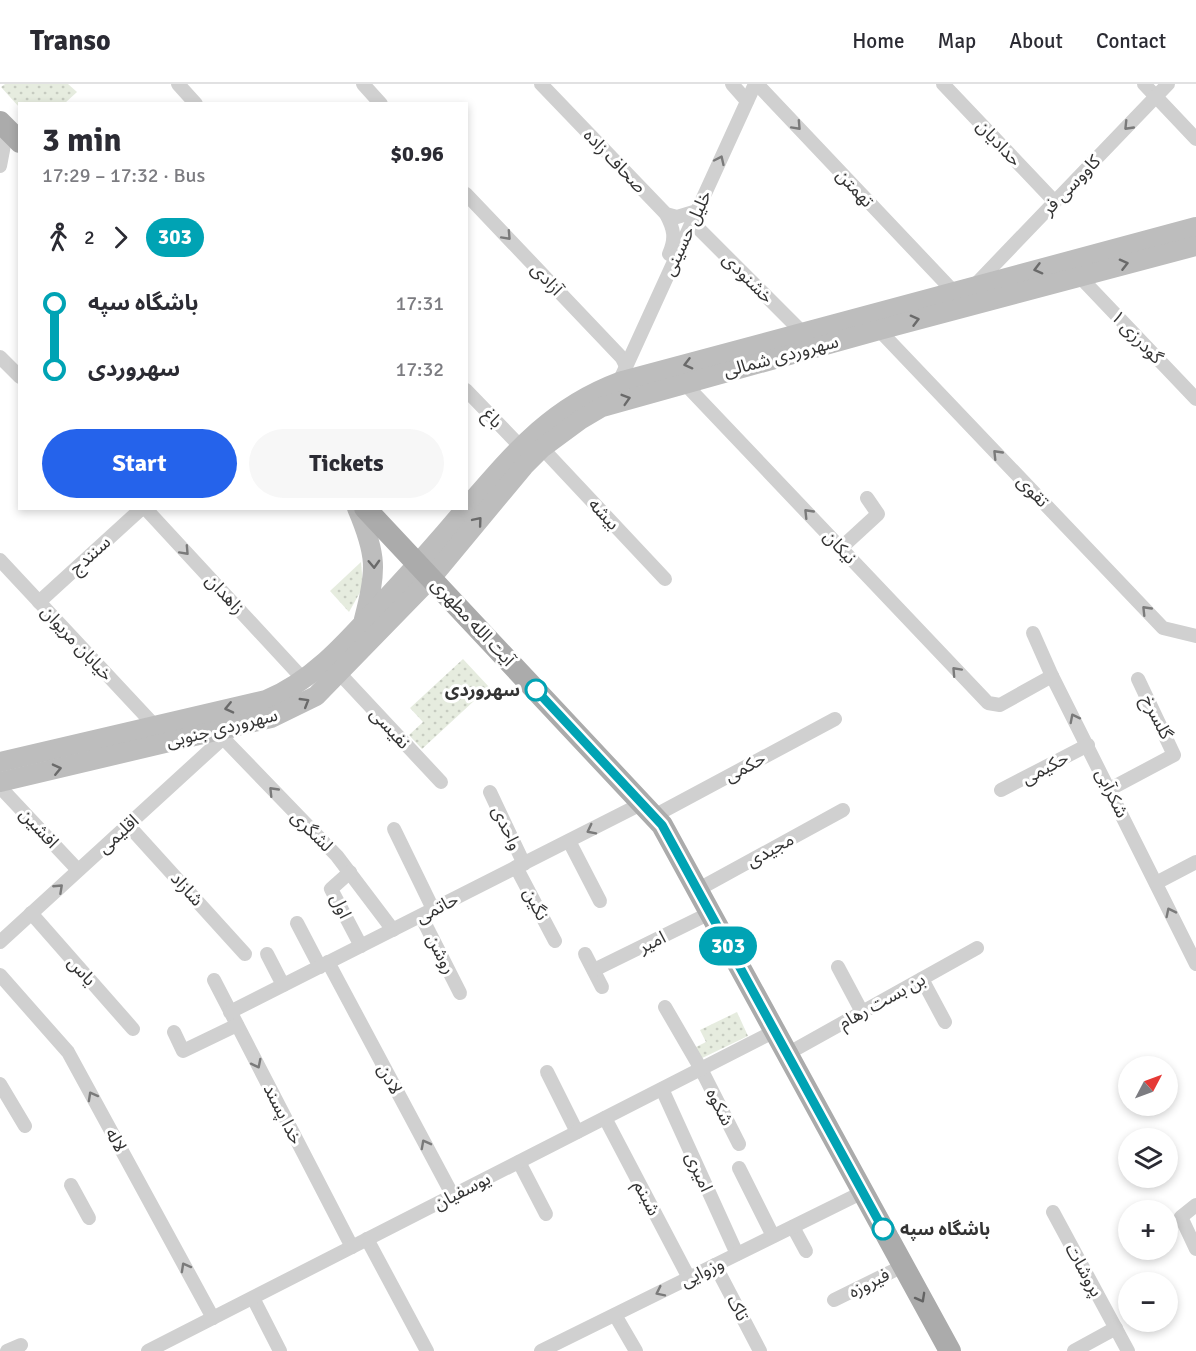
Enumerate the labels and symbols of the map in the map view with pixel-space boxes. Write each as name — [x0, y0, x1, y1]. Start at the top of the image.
street label: حدادیان — [972, 115, 1026, 171]
one-way arrow — [790, 120, 801, 130]
one-way arrow — [1124, 120, 1135, 130]
street label: صحاف زاده — [579, 124, 651, 198]
street label: کاووسی فر — [1036, 150, 1105, 220]
one-way arrow — [713, 156, 725, 167]
street label: تهمتن — [832, 164, 878, 212]
street label: خلیل حسینی — [658, 187, 716, 279]
one-way arrow — [499, 229, 510, 240]
street label: خشنودی — [718, 248, 778, 308]
street label: آزادی — [526, 258, 568, 301]
one-way arrow — [1119, 259, 1129, 272]
one-way arrow — [1033, 262, 1044, 274]
street label: گودرزی ۱ — [1106, 306, 1168, 369]
one-way arrow — [910, 315, 920, 327]
street label: سهروردی شمالی — [721, 330, 841, 382]
one-way arrow — [683, 357, 694, 369]
one-way arrow — [620, 394, 631, 406]
street label: باغ — [476, 403, 508, 435]
one-way arrow — [993, 450, 1004, 460]
street label: تقوی — [1012, 470, 1054, 512]
street label: بیشه — [584, 493, 624, 535]
one-way arrow — [804, 510, 815, 520]
one-way arrow — [471, 517, 482, 528]
street label: نیکان — [819, 525, 861, 569]
street label: سنندج — [65, 531, 116, 581]
one-way arrow — [178, 545, 189, 555]
one-way arrow — [367, 560, 380, 569]
street label: زاهدان — [201, 569, 249, 619]
street label: آیت الله مطهری — [427, 573, 520, 671]
street label: خیابان مریوان — [36, 601, 118, 685]
one-way arrow — [1142, 607, 1153, 617]
one-way arrow — [952, 667, 963, 677]
place label: سهروردی — [445, 679, 520, 701]
marker: سهروردی — [525, 679, 547, 701]
street label: گلسرخ — [1135, 691, 1178, 744]
one-way arrow — [299, 698, 309, 710]
one-way arrow — [224, 701, 234, 714]
street label: نفیسی — [365, 703, 415, 753]
street label: سهروردی جنوبی — [164, 704, 280, 752]
one-way arrow — [1070, 714, 1082, 725]
street label: حکمی — [721, 747, 769, 787]
street label: حکیمی — [1018, 747, 1072, 789]
one-way arrow — [52, 763, 62, 776]
street label: شکرآبی — [1091, 765, 1133, 821]
one-way arrow — [269, 787, 280, 798]
street label: واحدی — [487, 802, 527, 854]
street label: افشین — [15, 803, 63, 853]
street label: لشگری — [287, 806, 337, 856]
street label: اقلیمی — [93, 810, 143, 858]
one-way arrow — [586, 822, 597, 834]
street label: مجیدی — [742, 828, 798, 872]
street label: شازاد — [166, 867, 208, 911]
one-way arrow — [52, 884, 62, 895]
street label: نگین — [519, 884, 553, 924]
street label: حاتمی — [412, 888, 462, 928]
street label: اول — [326, 890, 356, 922]
one-way arrow — [1166, 907, 1178, 918]
street label: امیر — [634, 926, 669, 958]
line badge: 303 — [694, 926, 762, 966]
street label: روشن — [422, 930, 460, 978]
street label: یاس — [63, 952, 101, 990]
street label: بن بست رهام — [835, 968, 931, 1036]
north arrow — [1118, 1056, 1178, 1116]
one-way arrow — [250, 1057, 261, 1068]
street label: لادن — [373, 1060, 407, 1098]
street label: خدا پسند — [258, 1080, 308, 1148]
street label: شکوه — [701, 1085, 739, 1129]
one-way arrow — [88, 1091, 99, 1102]
street label: لاله — [101, 1124, 131, 1156]
one-way arrow — [421, 1140, 432, 1151]
street label: امیری — [681, 1149, 717, 1195]
street label: یوسفیان — [430, 1167, 494, 1215]
street label: شبنم — [627, 1177, 665, 1220]
marker: باشگاه سپه — [872, 1218, 894, 1240]
place label: باشگاه سپه — [900, 1218, 990, 1241]
street label: پروشات — [1060, 1239, 1108, 1301]
street label: وزوایی — [677, 1252, 727, 1292]
one-way arrow — [181, 1262, 192, 1273]
street label: فیروزه — [845, 1263, 893, 1303]
one-way arrow — [655, 1285, 666, 1297]
street label: تاک — [722, 1291, 754, 1325]
one-way arrow — [914, 1292, 925, 1302]

